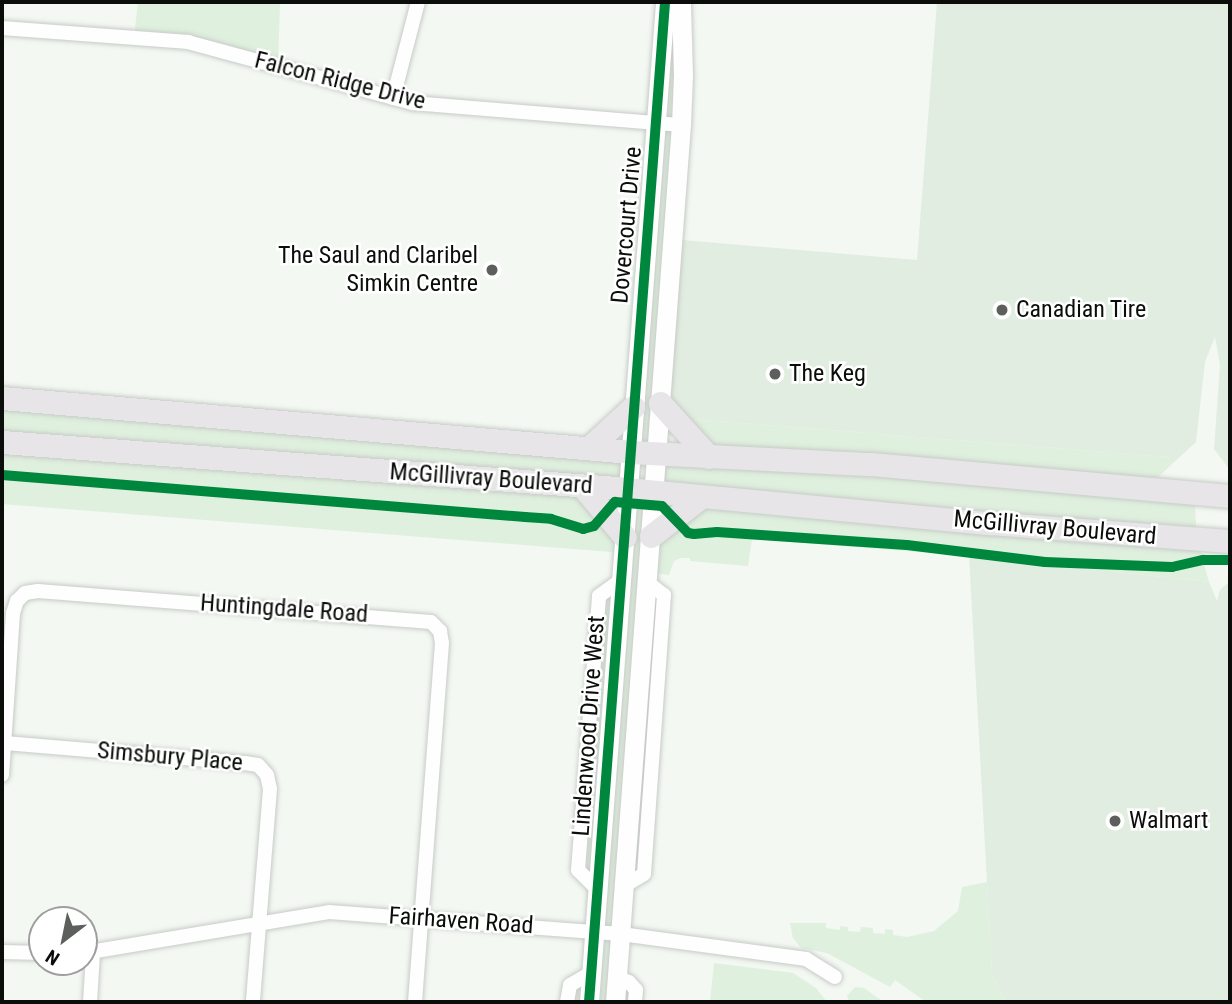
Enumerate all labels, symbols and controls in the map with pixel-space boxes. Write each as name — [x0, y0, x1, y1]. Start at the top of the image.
street label: Falcon Ridge Drive — [252, 46, 428, 116]
street label: Dovercourt Drive — [606, 145, 648, 305]
place label: The Saul and Claribel Simkin Centre — [278, 242, 478, 298]
marker: The Saul and Claribel Simkin Centre — [484, 262, 500, 278]
place label: Canadian Tire — [1016, 296, 1147, 324]
marker: Canadian Tire — [994, 302, 1010, 318]
place label: The Keg — [789, 360, 866, 388]
marker: The Keg — [767, 366, 783, 382]
street label: McGillivray Boulevard — [389, 458, 593, 500]
street label: McGillivray Boulevard — [952, 505, 1158, 551]
street label: Huntingdale Road — [199, 589, 369, 629]
street label: Lindenwood Drive West — [567, 615, 611, 837]
street label: Simsbury Place — [96, 736, 244, 778]
place label: Walmart — [1129, 807, 1208, 835]
marker: Walmart — [1107, 813, 1123, 829]
street label: Fairhaven Road — [388, 902, 534, 940]
north arrow — [28, 906, 98, 976]
text: N — [42, 945, 64, 970]

